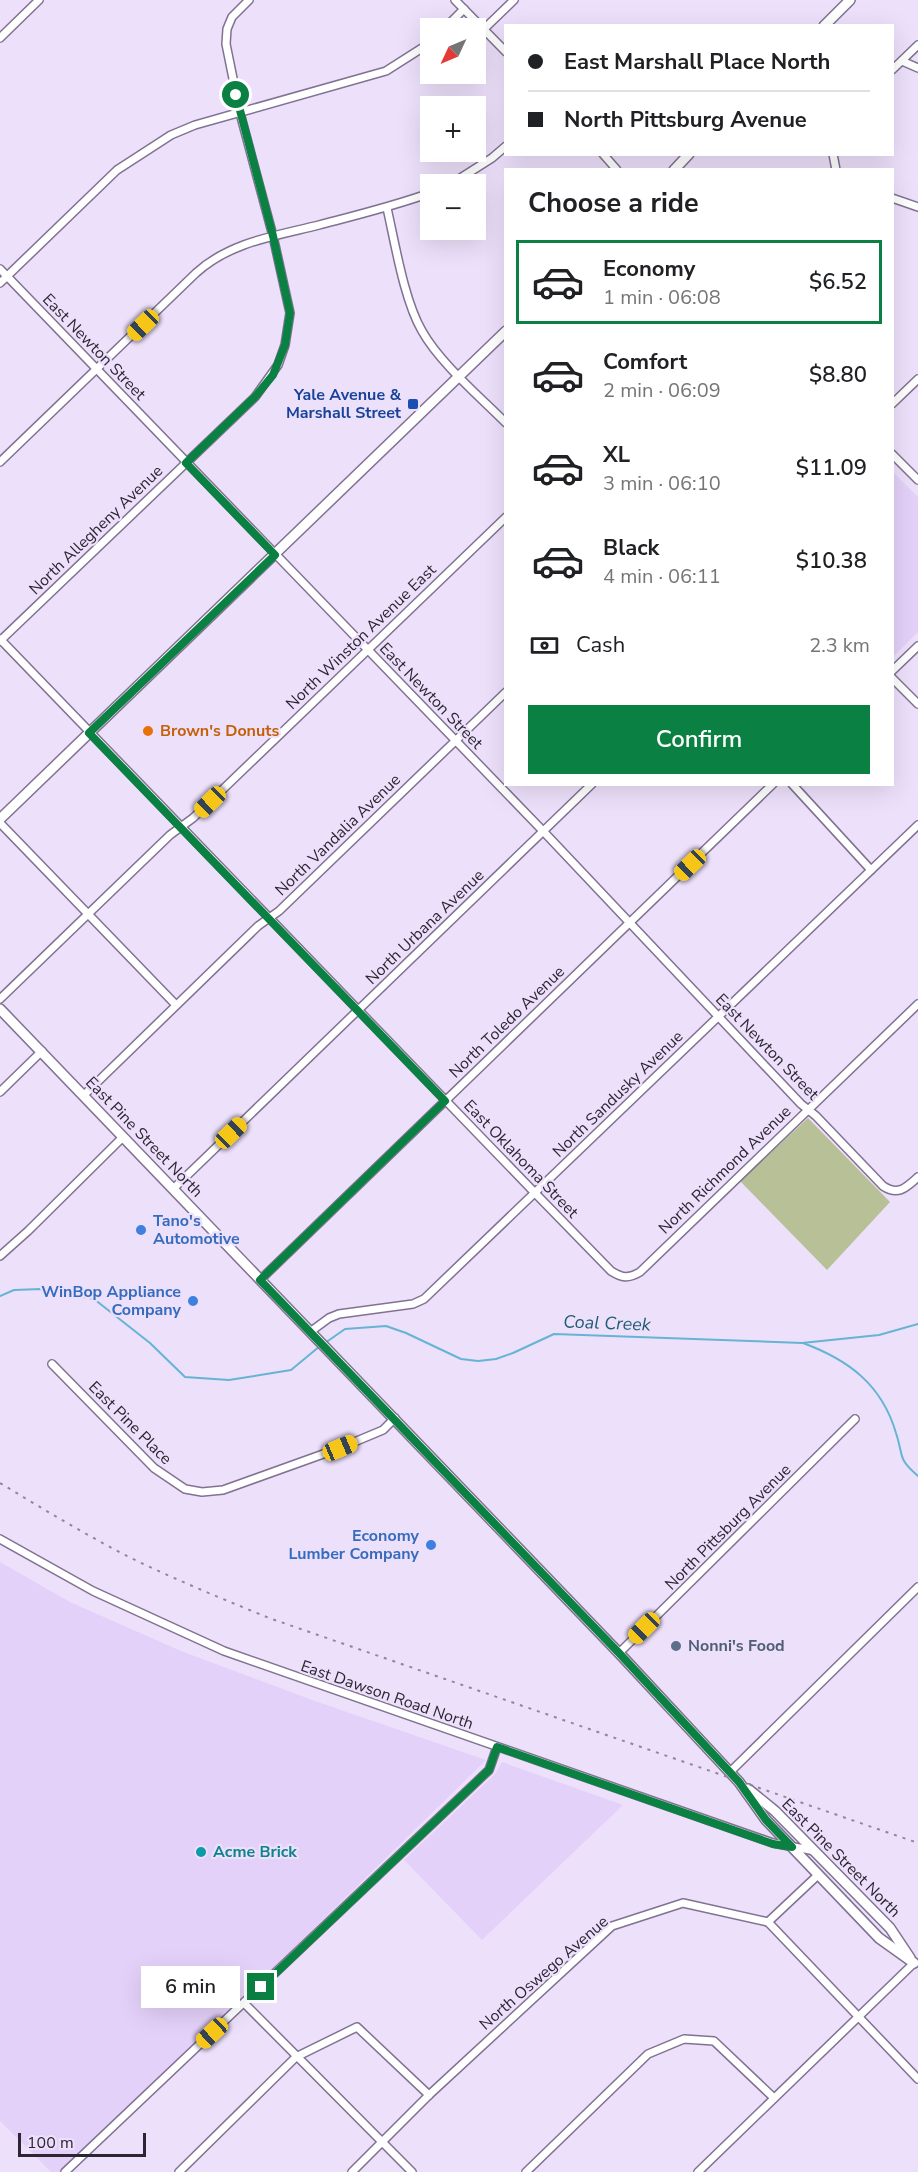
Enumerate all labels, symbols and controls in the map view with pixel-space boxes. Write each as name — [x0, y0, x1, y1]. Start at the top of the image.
north arrow — [420, 18, 486, 84]
map controls — [420, 18, 486, 240]
text: East Marshall Place North — [564, 47, 830, 77]
route start — [222, 81, 249, 108]
button: + — [420, 96, 486, 162]
text: North Pittsburg Avenue — [564, 105, 807, 135]
button: − — [420, 174, 486, 240]
text: Choose a ride — [528, 185, 699, 222]
text: Economy — [603, 254, 695, 284]
icon: car — [531, 255, 585, 309]
text: $6.52 — [809, 267, 867, 297]
text: 1 min · 06:08 — [603, 284, 721, 311]
street label: East Newton Street — [37, 289, 151, 405]
car — [124, 306, 162, 344]
text: Comfort — [603, 347, 687, 377]
icon: car — [531, 348, 585, 402]
text: $8.80 — [809, 360, 867, 390]
text: 2 min · 06:09 — [603, 377, 721, 404]
place label: Yale Avenue & Marshall Street — [286, 384, 402, 424]
marker: Yale Avenue & Marshall Street — [406, 397, 420, 411]
text: XL — [603, 440, 630, 470]
icon: car — [531, 441, 585, 495]
text: $11.09 — [796, 453, 867, 483]
street label: North Allegheny Avenue — [24, 460, 168, 600]
text: 3 min · 06:10 — [603, 470, 721, 497]
text: Black — [603, 533, 659, 563]
icon: car — [531, 534, 585, 588]
text: $10.38 — [796, 546, 867, 576]
street label: North Winston Avenue East — [281, 559, 441, 715]
text: 4 min · 06:11 — [603, 563, 721, 590]
icon: cash — [528, 629, 561, 662]
text: Cash — [576, 630, 625, 660]
text: 2.3 km — [809, 632, 870, 659]
street label: East Newton Street — [374, 638, 488, 754]
button: Confirm — [528, 705, 870, 774]
place label: Brown's Donuts — [160, 720, 279, 742]
marker: Brown's Donuts — [141, 724, 155, 738]
street label: North Vandalia Avenue — [270, 769, 406, 901]
car — [191, 783, 229, 821]
car — [671, 846, 709, 884]
street label: North Urbana Avenue — [361, 865, 489, 989]
street label: North Toledo Avenue — [444, 961, 570, 1083]
street label: East Newton Street — [710, 989, 824, 1105]
street label: North Sandusky Avenue — [548, 1026, 688, 1162]
street label: East Pine Street North — [81, 1072, 207, 1202]
street label: East Oklahoma Street — [459, 1095, 584, 1223]
street label: North Richmond Avenue — [654, 1101, 796, 1239]
car — [212, 1114, 250, 1152]
place label: Tano's Automotive — [153, 1210, 240, 1250]
marker: Tano's Automotive — [134, 1223, 148, 1237]
place label: WinBop Appliance Company — [41, 1281, 182, 1321]
marker: WinBop Appliance Company — [186, 1294, 200, 1308]
water label: Coal Creek — [563, 1309, 652, 1337]
street label: East Pine Place — [83, 1376, 177, 1470]
car — [320, 1433, 360, 1463]
street label: North Pittsburg Avenue — [660, 1459, 796, 1595]
place label: Economy Lumber Company — [288, 1525, 420, 1565]
marker: Economy Lumber Company — [424, 1538, 438, 1552]
car — [625, 1609, 663, 1647]
place label: Nonni's Food — [688, 1635, 785, 1657]
marker: Nonni's Food — [669, 1639, 683, 1653]
street label: East Dawson Road North — [298, 1655, 476, 1735]
street label: East Pine Street North — [777, 1794, 905, 1922]
place label: Acme Brick — [213, 1841, 297, 1863]
marker: Acme Brick — [194, 1845, 208, 1859]
street label: North Oswego Avenue — [475, 1911, 613, 2035]
callout: 6 min — [141, 1966, 240, 2008]
text: 6 min — [165, 1973, 216, 2000]
route end — [247, 1973, 274, 2000]
car — [193, 2014, 231, 2052]
scale bar — [18, 2130, 146, 2158]
text: 100 m — [27, 2132, 74, 2154]

